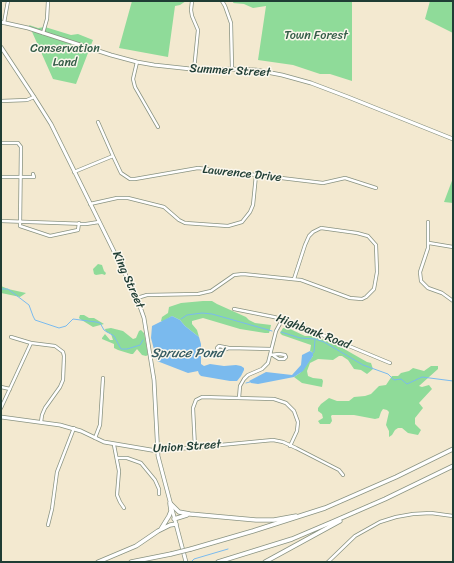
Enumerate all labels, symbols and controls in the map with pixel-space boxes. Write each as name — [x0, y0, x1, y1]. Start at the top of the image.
park label: Town Forest — [284, 29, 348, 43]
park label: Conservation Land — [30, 42, 100, 70]
street label: Summer Street — [189, 62, 271, 80]
street label: Lawrence Drive — [202, 163, 282, 185]
street label: King Street — [109, 249, 147, 311]
street label: Highbank Road — [274, 311, 352, 353]
water label: Spruce Pond — [151, 346, 223, 362]
street label: Union Street — [152, 437, 222, 457]

